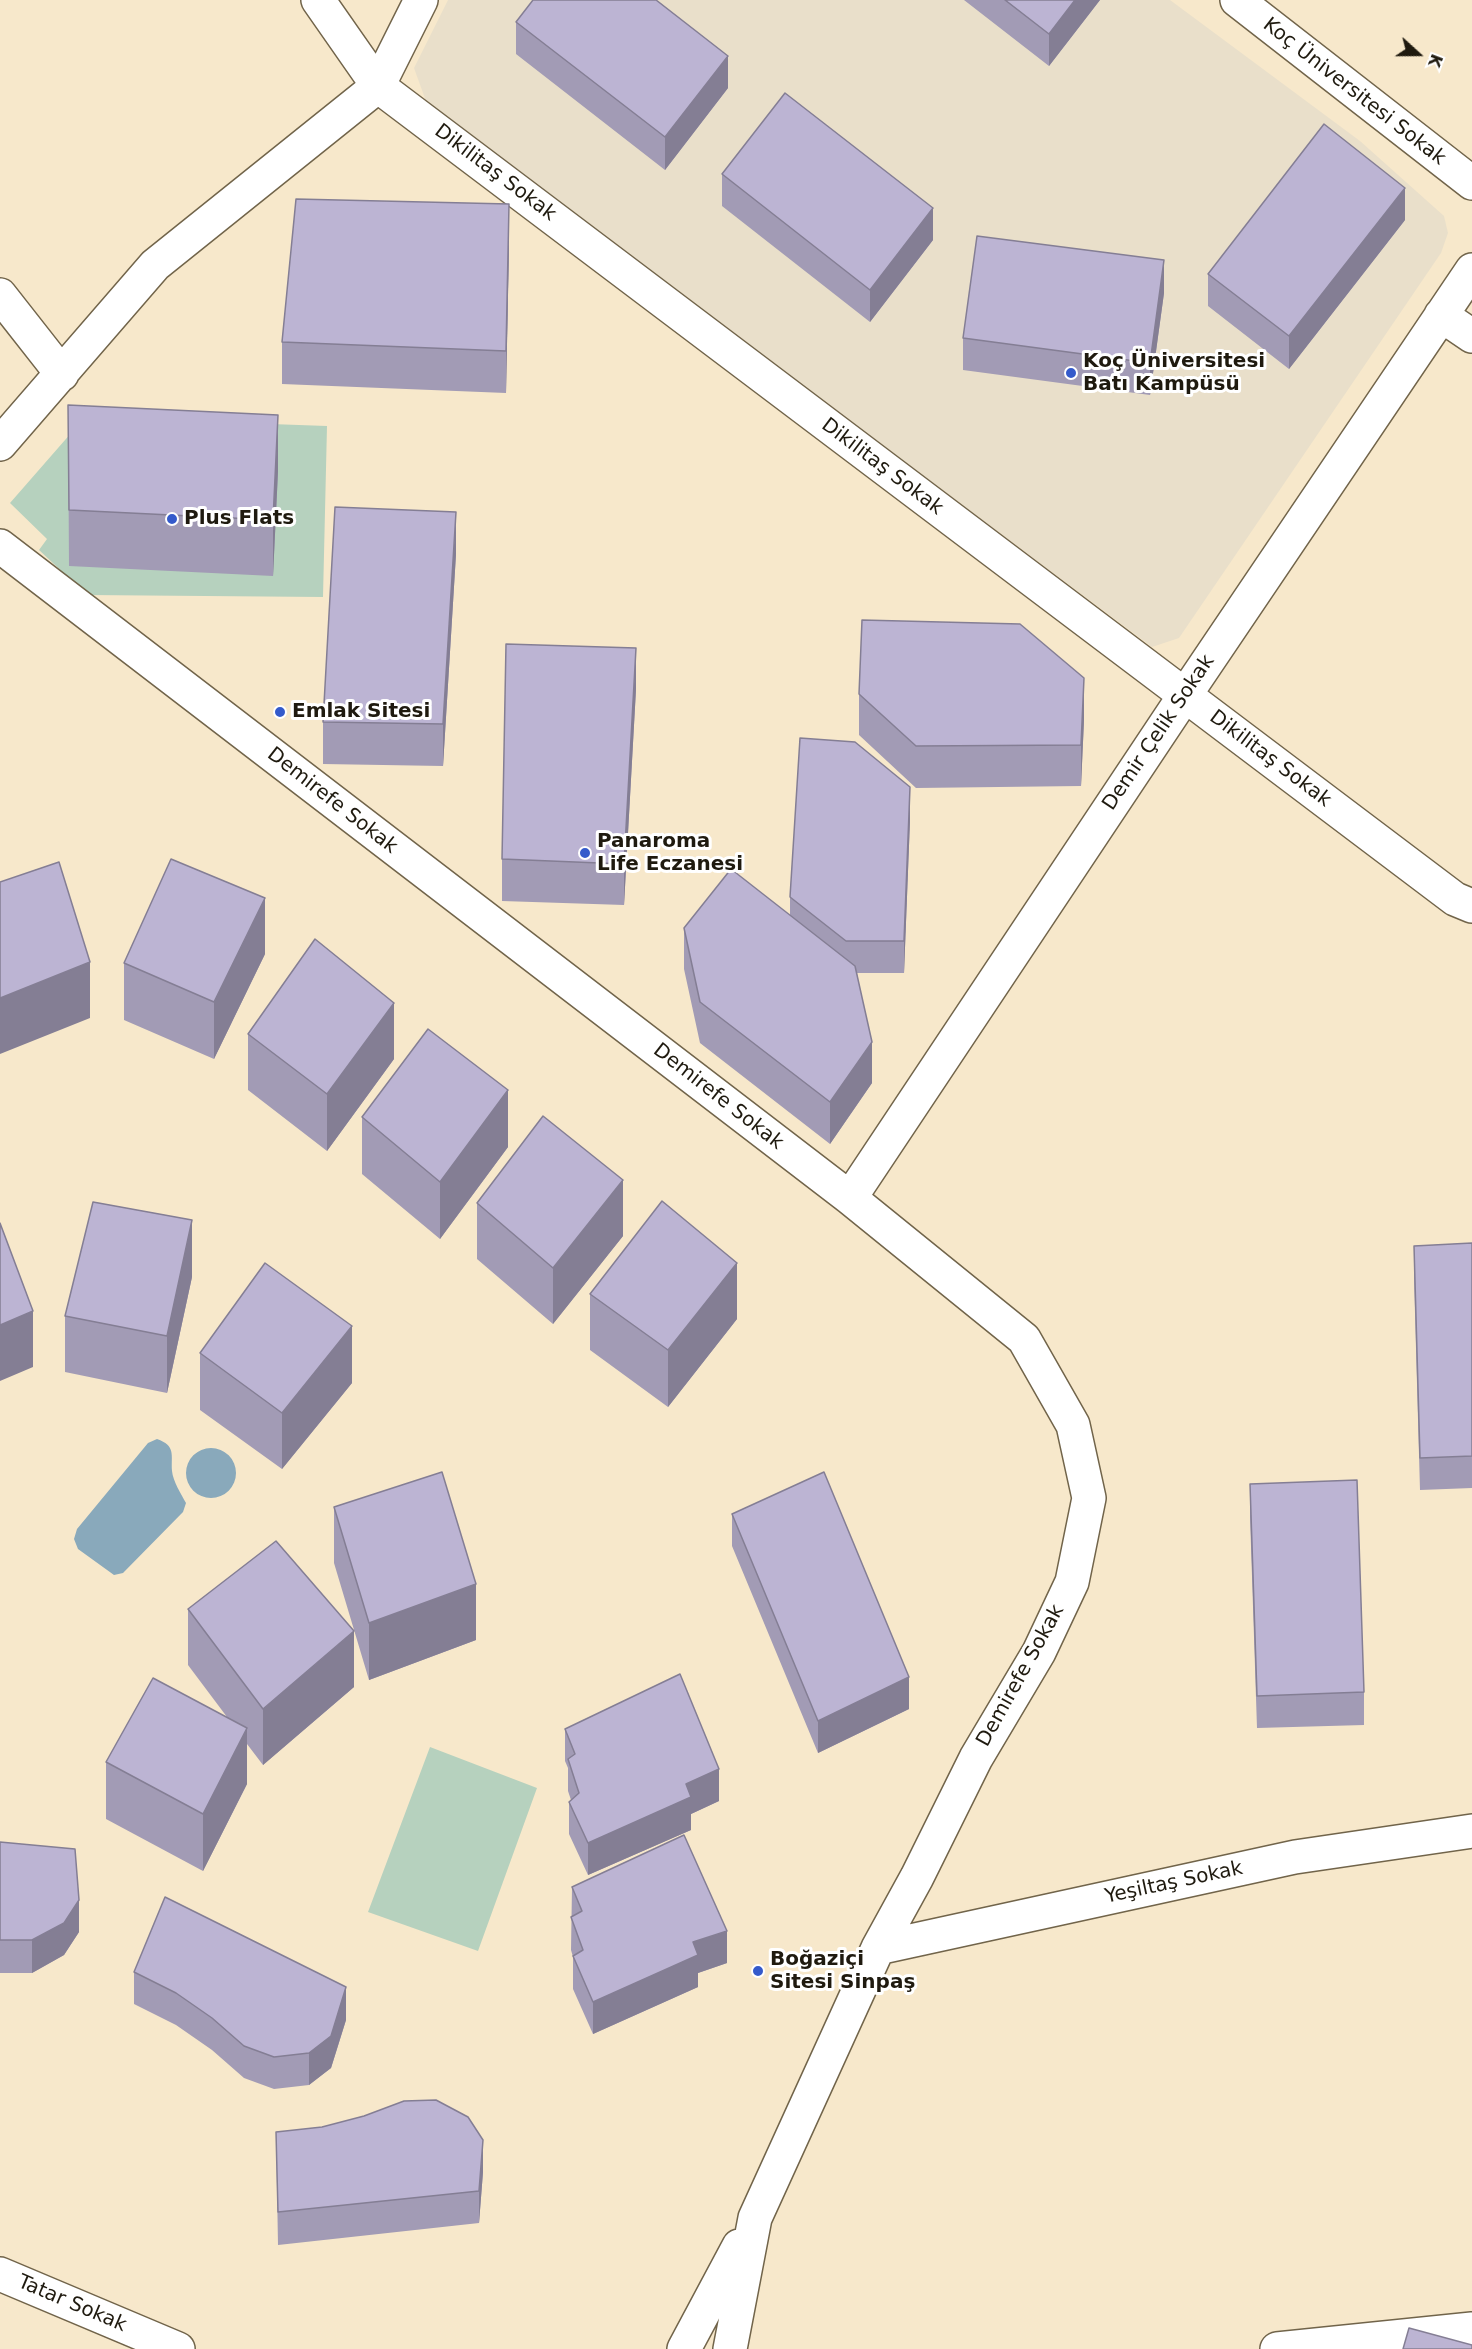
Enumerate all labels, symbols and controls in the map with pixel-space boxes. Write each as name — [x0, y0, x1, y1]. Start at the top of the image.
street label: Koç Üniversitesi Sokak — [1258, 13, 1450, 171]
north arrow — [1388, 24, 1448, 84]
street label: Dikilitaş Sokak — [429, 119, 561, 227]
place label: Koç Üniversitesi Batı Kampüsü — [1083, 350, 1265, 397]
marker: Koç Üniversitesi Batı Kampüsü — [1064, 366, 1078, 380]
street label: Dikilitaş Sokak — [816, 413, 948, 521]
place label: Plus Flats — [184, 507, 294, 531]
marker: Plus Flats — [165, 512, 179, 526]
street label: Demir Çelik Sokak — [1098, 651, 1220, 815]
place label: Emlak Sitesi — [292, 700, 430, 724]
marker: Emlak Sitesi — [273, 705, 287, 719]
street label: Dikilitaş Sokak — [1204, 705, 1336, 813]
street label: Demirefe Sokak — [262, 743, 402, 859]
place label: Panaroma Life Eczanesi — [597, 830, 743, 877]
marker: Panaroma Life Eczanesi — [578, 846, 592, 860]
street label: Demirefe Sokak — [648, 1039, 788, 1155]
street label: Demirefe Sokak — [972, 1601, 1070, 1751]
street label: Yeşiltaş Sokak — [1103, 1857, 1245, 1909]
place label: Boğaziçi Sitesi Sinpaş — [770, 1948, 915, 1995]
marker: Boğaziçi Sitesi Sinpaş — [751, 1964, 765, 1978]
street label: Tatar Sokak — [14, 2270, 130, 2338]

